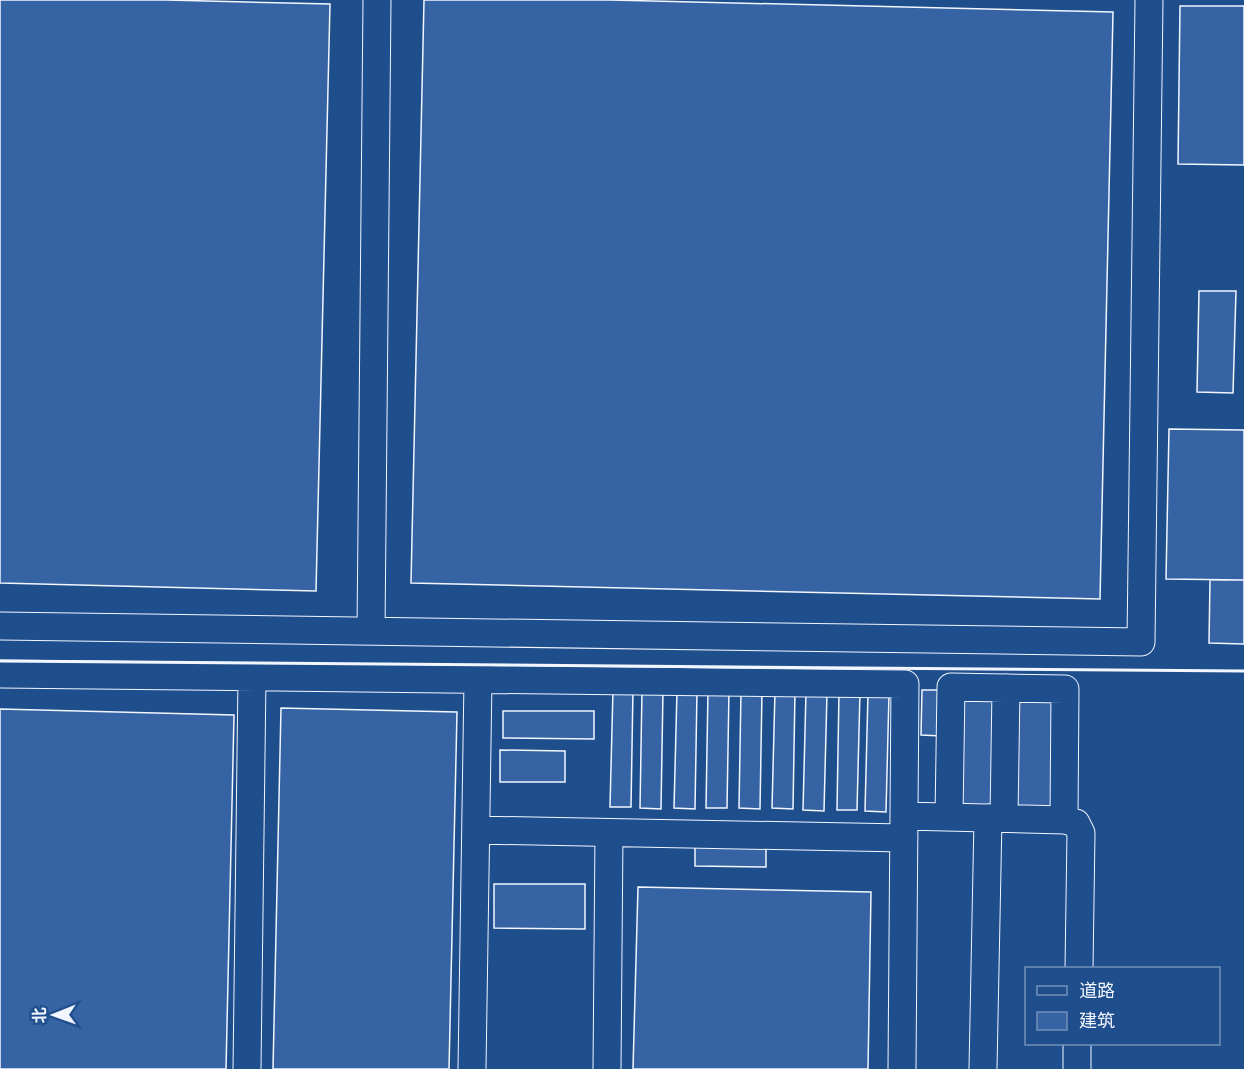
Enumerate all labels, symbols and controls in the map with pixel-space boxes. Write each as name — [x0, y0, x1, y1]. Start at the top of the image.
legend — [1025, 967, 1220, 1045]
text: 道路 — [1079, 979, 1115, 1002]
north arrow — [24, 985, 84, 1045]
text: 北 — [29, 1007, 49, 1023]
text: 建筑 — [1079, 1009, 1115, 1032]

